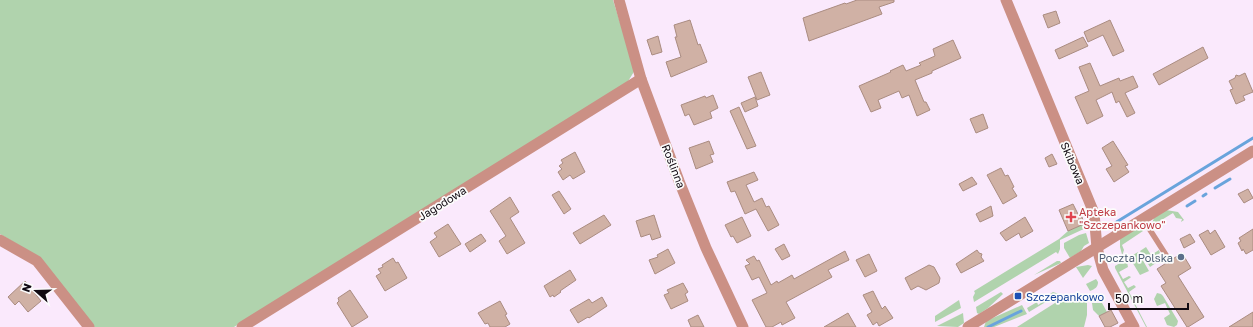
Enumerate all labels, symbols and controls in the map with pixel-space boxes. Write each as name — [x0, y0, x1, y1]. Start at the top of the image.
street label: Skibowa — [1058, 140, 1088, 186]
street label: Roślinna — [660, 142, 688, 190]
street label: Jagodowa — [416, 183, 468, 223]
place label: Apteka "Szczepankowo" — [1079, 205, 1166, 231]
marker: Apteka "Szczepankowo" — [1066, 212, 1076, 222]
place label: Poczta Polska — [1099, 251, 1173, 264]
marker: Poczta Polska — [1176, 252, 1186, 262]
north arrow — [16, 271, 56, 311]
text: N — [19, 281, 34, 294]
scale bar — [1109, 285, 1188, 311]
place label: Szczepankowo — [1026, 290, 1105, 303]
marker: Szczepankowo — [1013, 291, 1023, 301]
text: 50 m — [1115, 291, 1143, 306]

